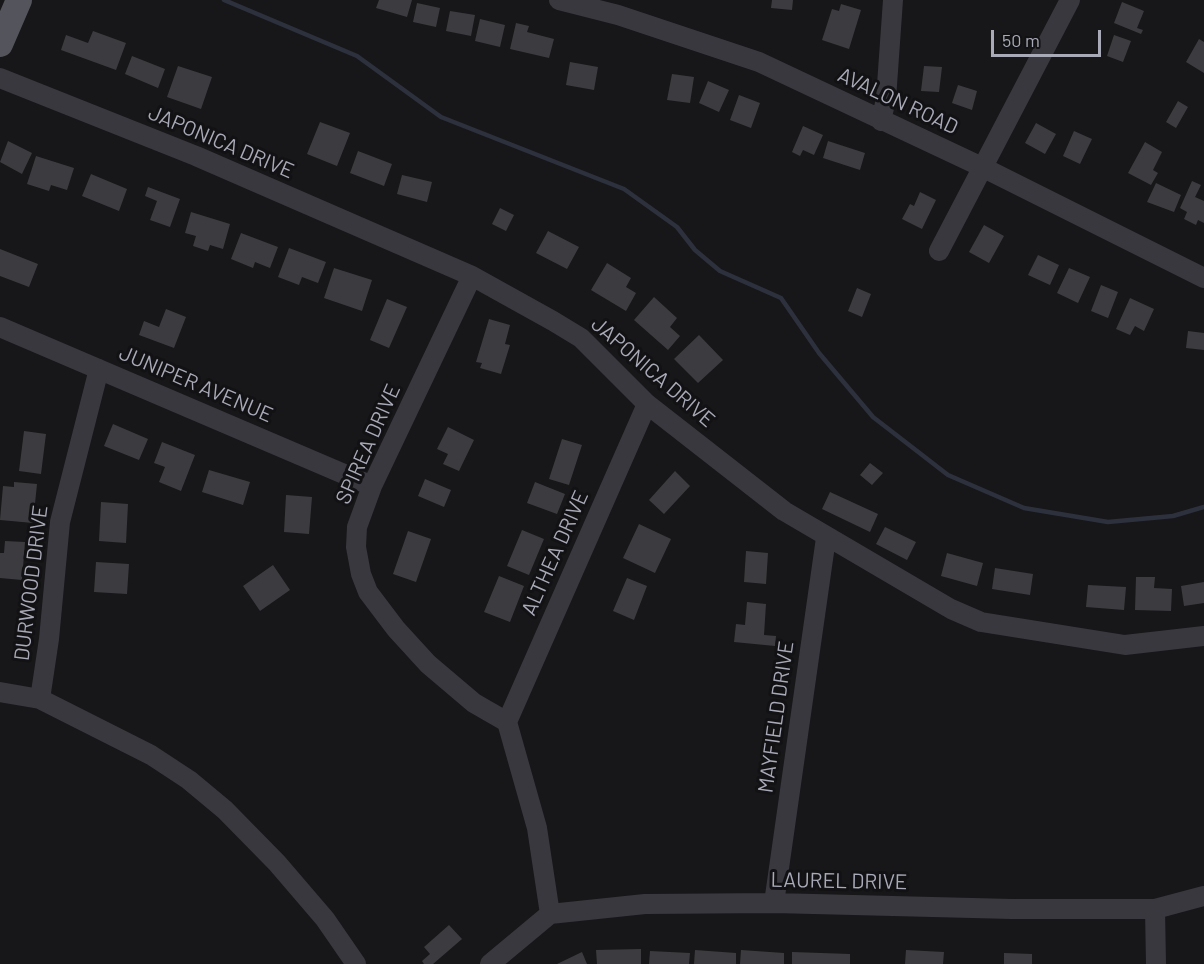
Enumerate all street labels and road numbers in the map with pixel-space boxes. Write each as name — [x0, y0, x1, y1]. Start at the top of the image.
street label: AVALON ROAD — [834, 62, 962, 140]
street label: JAPONICA DRIVE — [144, 100, 298, 184]
street label: JAPONICA DRIVE — [586, 311, 720, 433]
street label: JUNIPER AVENUE — [115, 340, 277, 428]
street label: SPIREA DRIVE — [330, 380, 406, 508]
street label: ALTHEA DRIVE — [516, 487, 594, 619]
street label: DURWOOD DRIVE — [9, 504, 53, 662]
street label: MAYFIELD DRIVE — [753, 639, 799, 795]
street label: LAUREL DRIVE — [770, 867, 908, 895]

